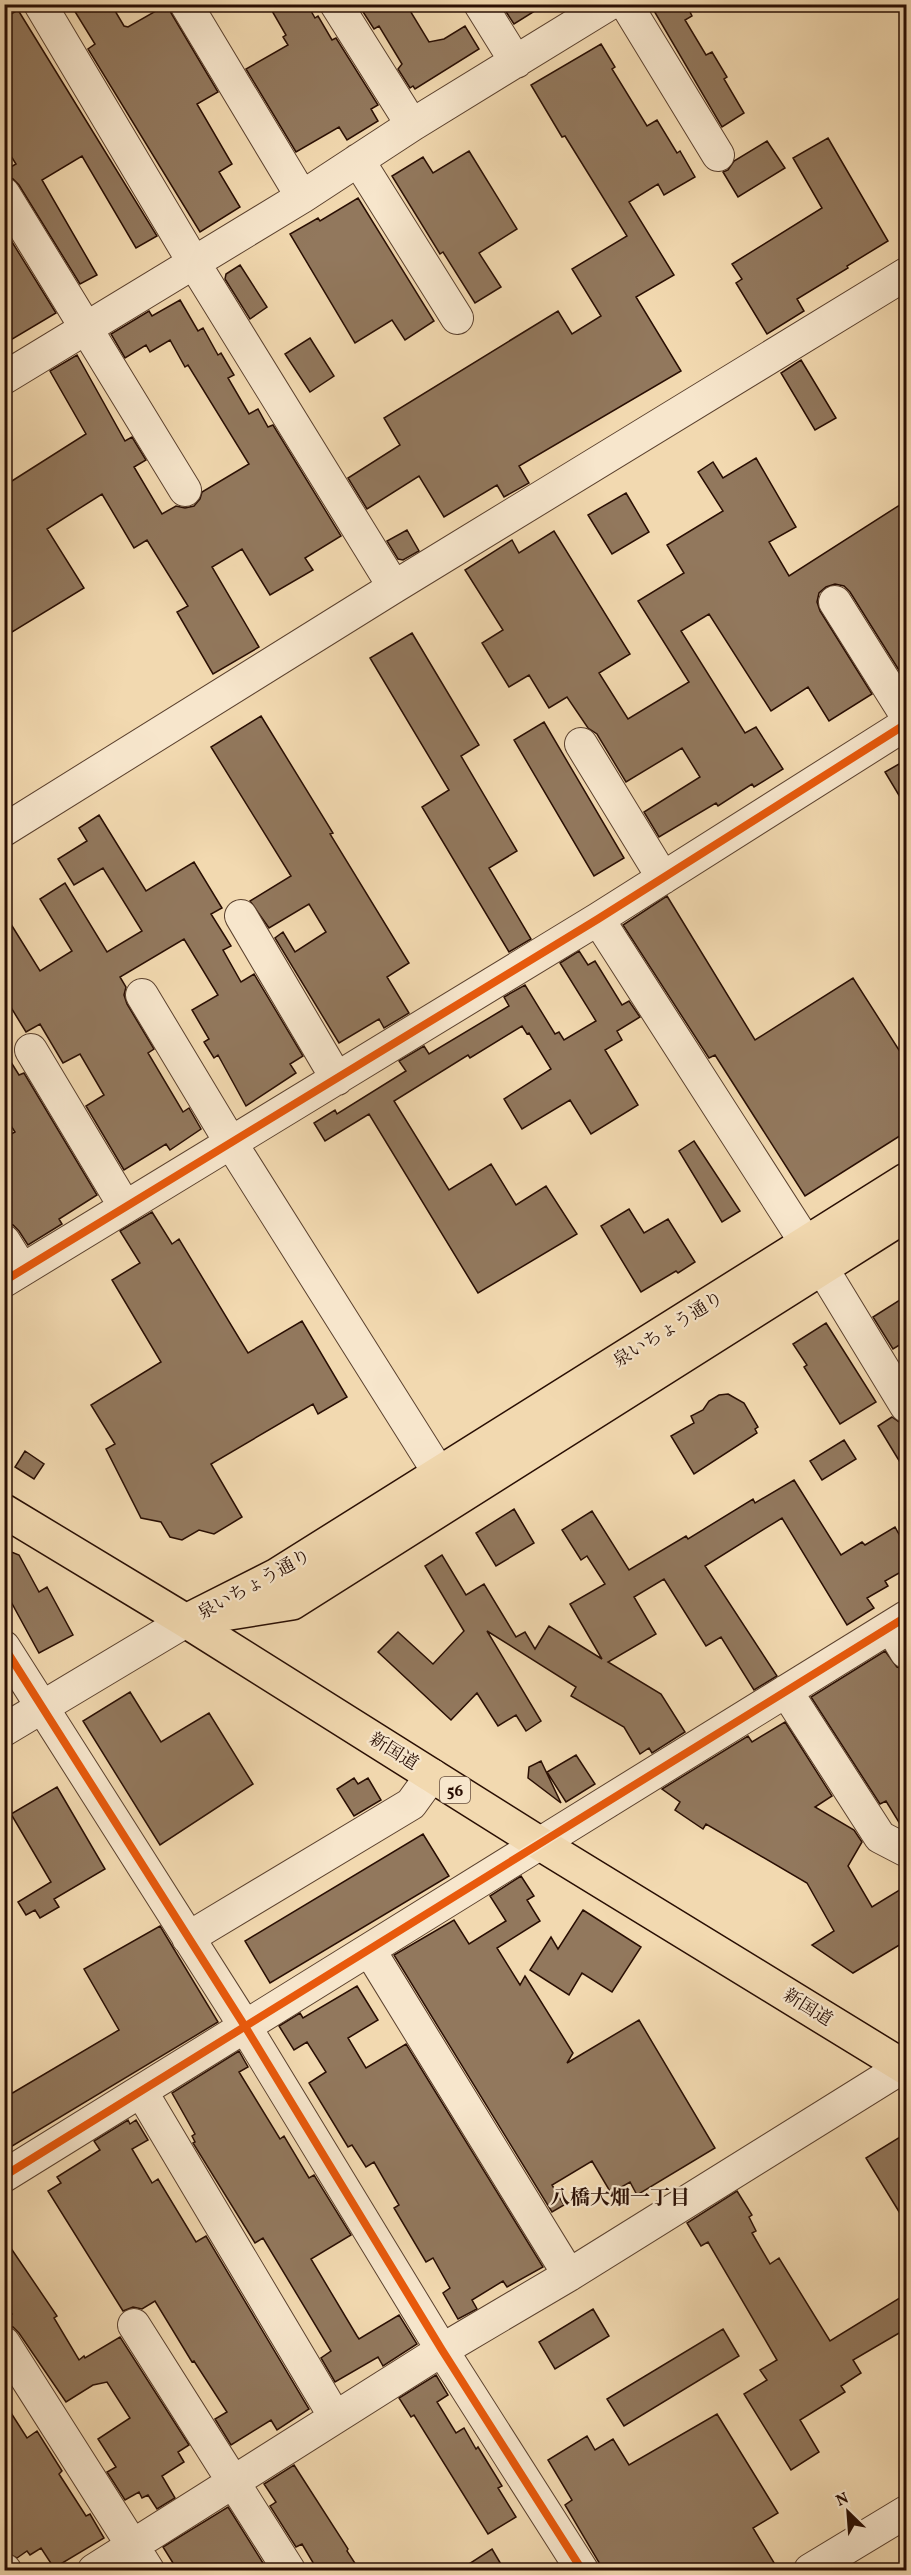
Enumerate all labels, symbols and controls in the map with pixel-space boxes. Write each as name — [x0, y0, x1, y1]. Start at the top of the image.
street label: 泉いちょう通り — [609, 1286, 729, 1374]
street label: 泉いちょう通り — [194, 1544, 316, 1627]
street label: 新国道 — [364, 1727, 423, 1777]
road number: 56 — [440, 1777, 470, 1803]
street label: 新国道 — [778, 1983, 837, 2033]
district label: 八橋大畑一丁目 — [550, 2185, 690, 2213]
north arrow — [818, 2482, 878, 2542]
text: N — [833, 2488, 853, 2513]

